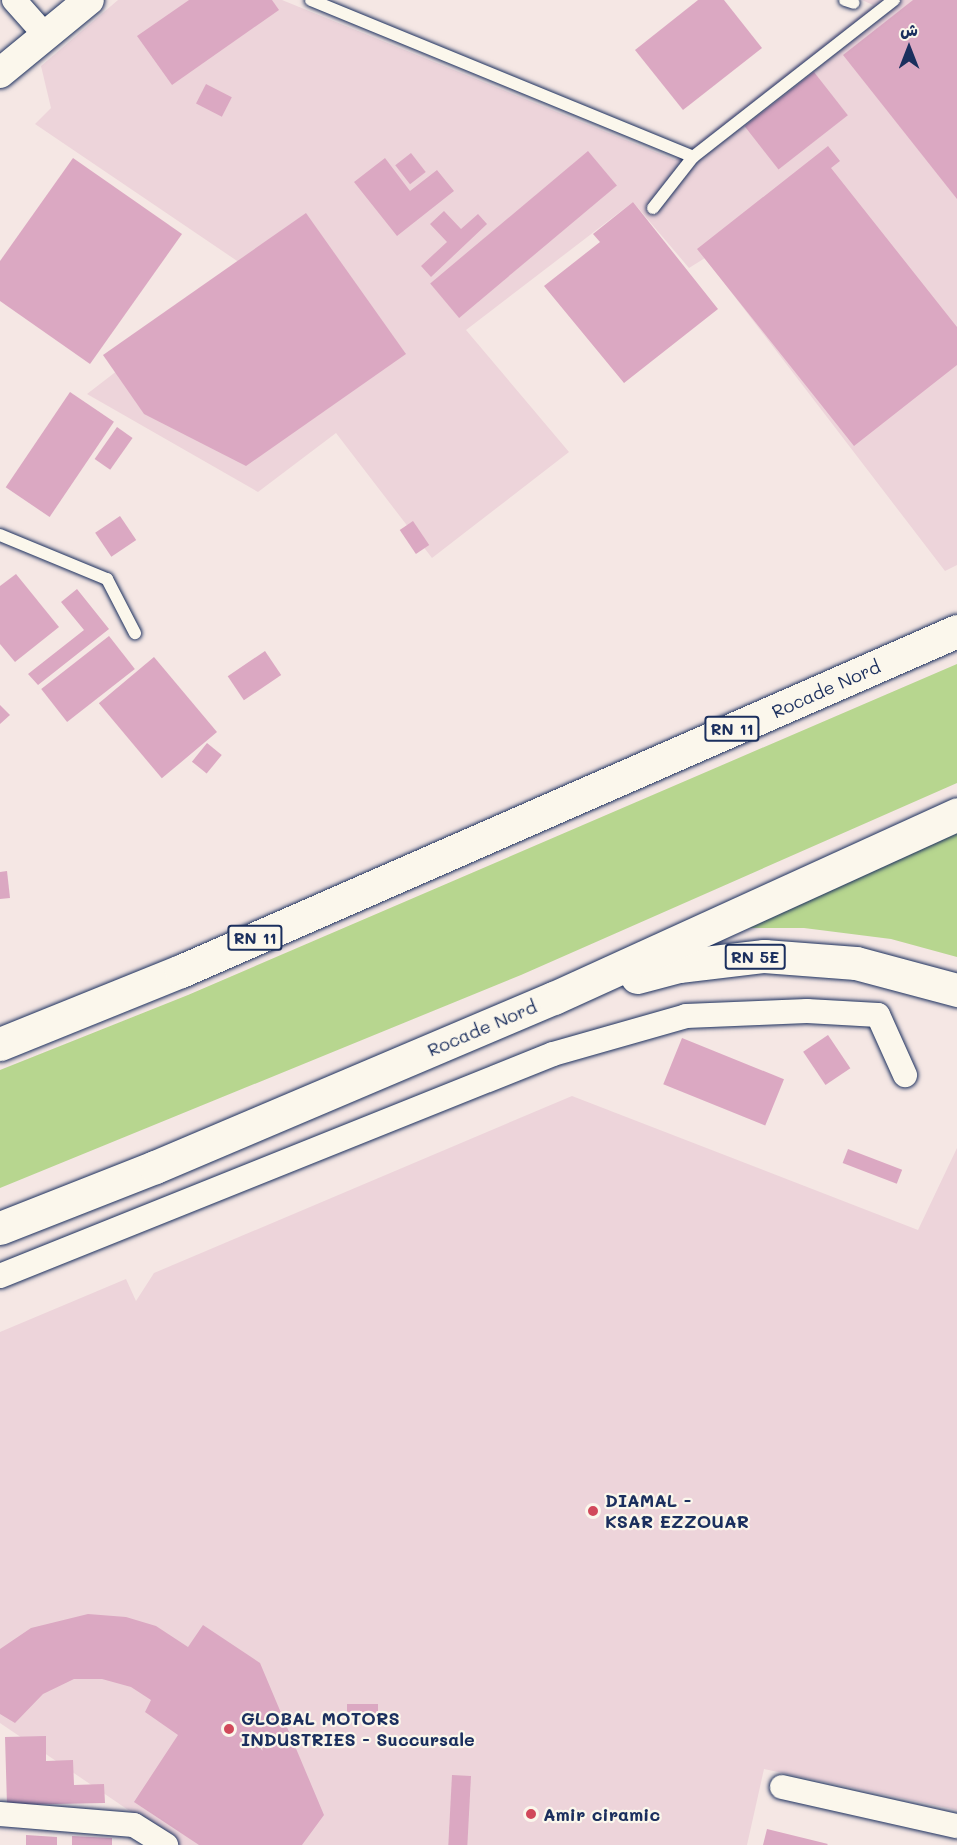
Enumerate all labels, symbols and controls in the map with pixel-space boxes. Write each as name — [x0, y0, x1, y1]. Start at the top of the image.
north arrow — [879, 18, 939, 78]
text: ش — [900, 19, 918, 40]
street label: Rocade Nord — [768, 655, 884, 723]
road number: RN 11 — [704, 716, 760, 742]
road number: RN 11 — [226, 925, 284, 951]
road number: RN 5E — [724, 944, 786, 970]
street label: Rocade Nord — [424, 995, 540, 1061]
place label: DIAMAL - KSAR EZZOUAR — [605, 1490, 749, 1532]
marker: DIAMAL - KSAR EZZOUAR — [586, 1504, 600, 1518]
place label: GLOBAL MOTORS INDUSTRIES - Succursale — [241, 1708, 475, 1750]
marker: GLOBAL MOTORS INDUSTRIES - Succursale — [222, 1722, 236, 1736]
place label: Amir ciramic — [543, 1803, 660, 1825]
marker: Amir ciramic — [524, 1807, 538, 1821]

